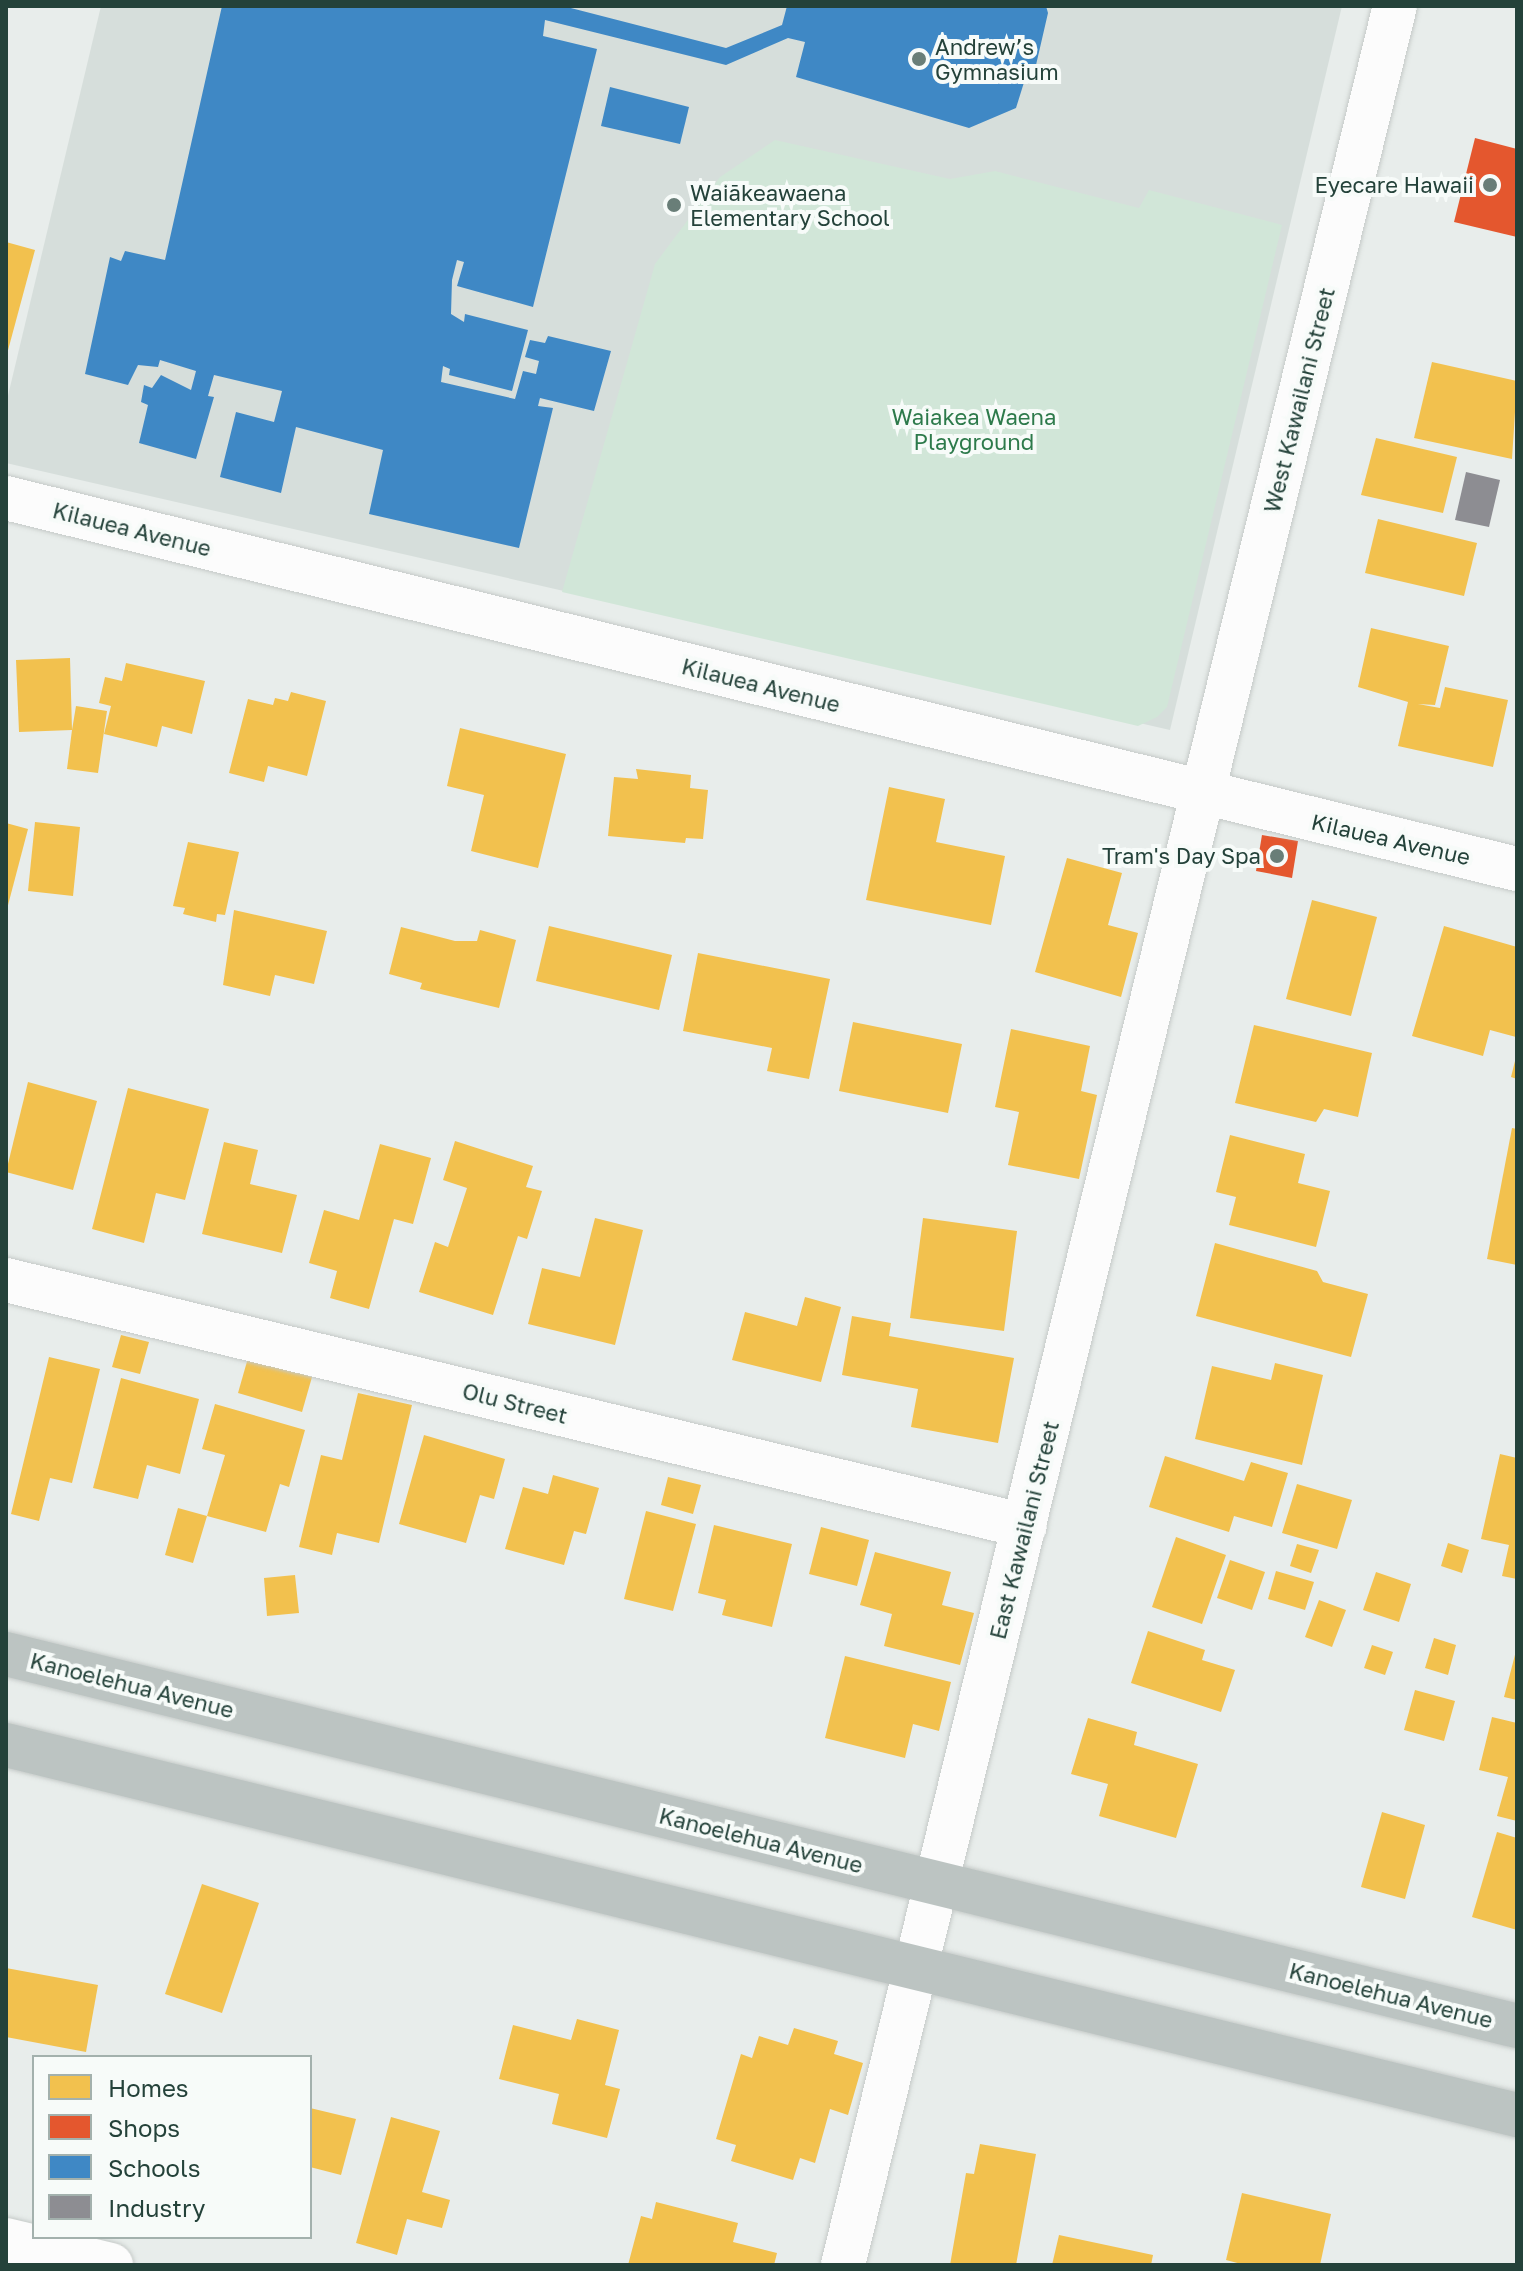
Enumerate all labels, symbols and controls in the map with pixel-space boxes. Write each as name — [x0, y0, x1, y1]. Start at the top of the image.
place label: Andrew’s Gymnasium — [935, 33, 1059, 84]
marker: Andrew’s Gymnasium — [910, 50, 928, 68]
place label: Eyecare Hawaii — [1315, 172, 1474, 198]
marker: Eyecare Hawaii — [1481, 176, 1499, 194]
place label: Waiākeawaena Elementary School — [690, 179, 890, 230]
marker: Waiākeawaena Elementary School — [665, 196, 683, 214]
street label: West Kawailani Street — [1258, 285, 1340, 515]
park label: Waiakea Waena Playground — [891, 403, 1057, 454]
street label: Kilauea Avenue — [50, 497, 214, 561]
street label: Kilauea Avenue — [679, 653, 843, 717]
street label: Kilauea Avenue — [1309, 808, 1473, 870]
place label: Tram's Day Spa — [1102, 843, 1261, 869]
marker: Tram's Day Spa — [1268, 847, 1286, 865]
street label: Olu Street — [460, 1377, 570, 1429]
street label: East Kawailani Street — [984, 1418, 1064, 1642]
street label: Kanoelehua Avenue — [27, 1647, 237, 1723]
street label: Kanoelehua Avenue — [656, 1802, 866, 1878]
street label: Kanoelehua Avenue — [1286, 1957, 1496, 2033]
legend — [32, 2055, 312, 2239]
text: Homes — [108, 2073, 189, 2102]
text: Shops — [108, 2113, 180, 2142]
text: Schools — [108, 2153, 200, 2182]
text: Industry — [108, 2193, 205, 2222]

